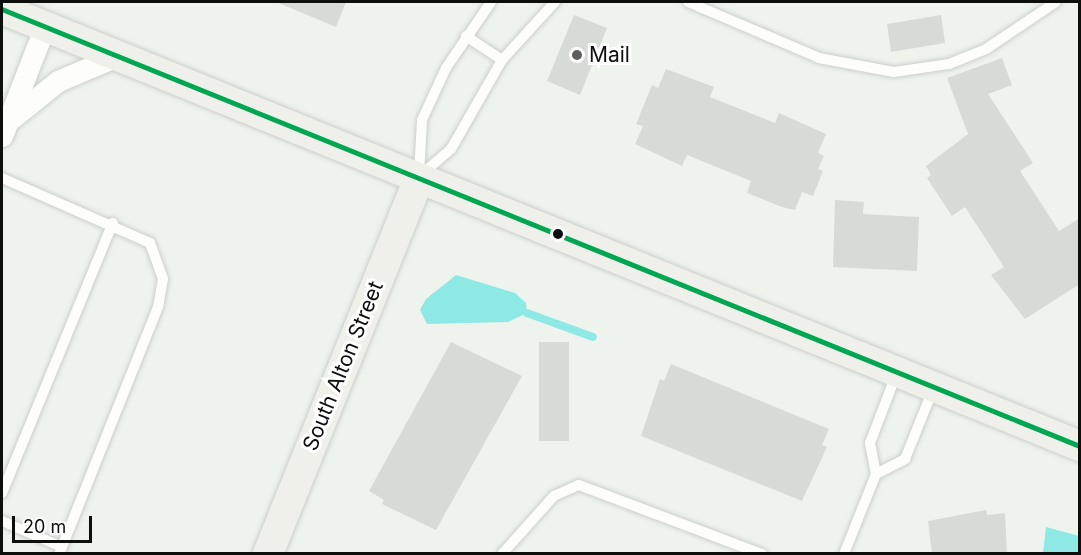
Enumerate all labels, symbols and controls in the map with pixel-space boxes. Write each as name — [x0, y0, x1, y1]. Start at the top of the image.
place label: Mail — [589, 42, 630, 68]
marker: Mail — [570, 48, 584, 62]
unlabelled marker — [552, 228, 564, 240]
street label: South Alton Street — [298, 278, 388, 454]
scale bar — [15, 504, 94, 542]
text: 20 m — [23, 516, 66, 537]

